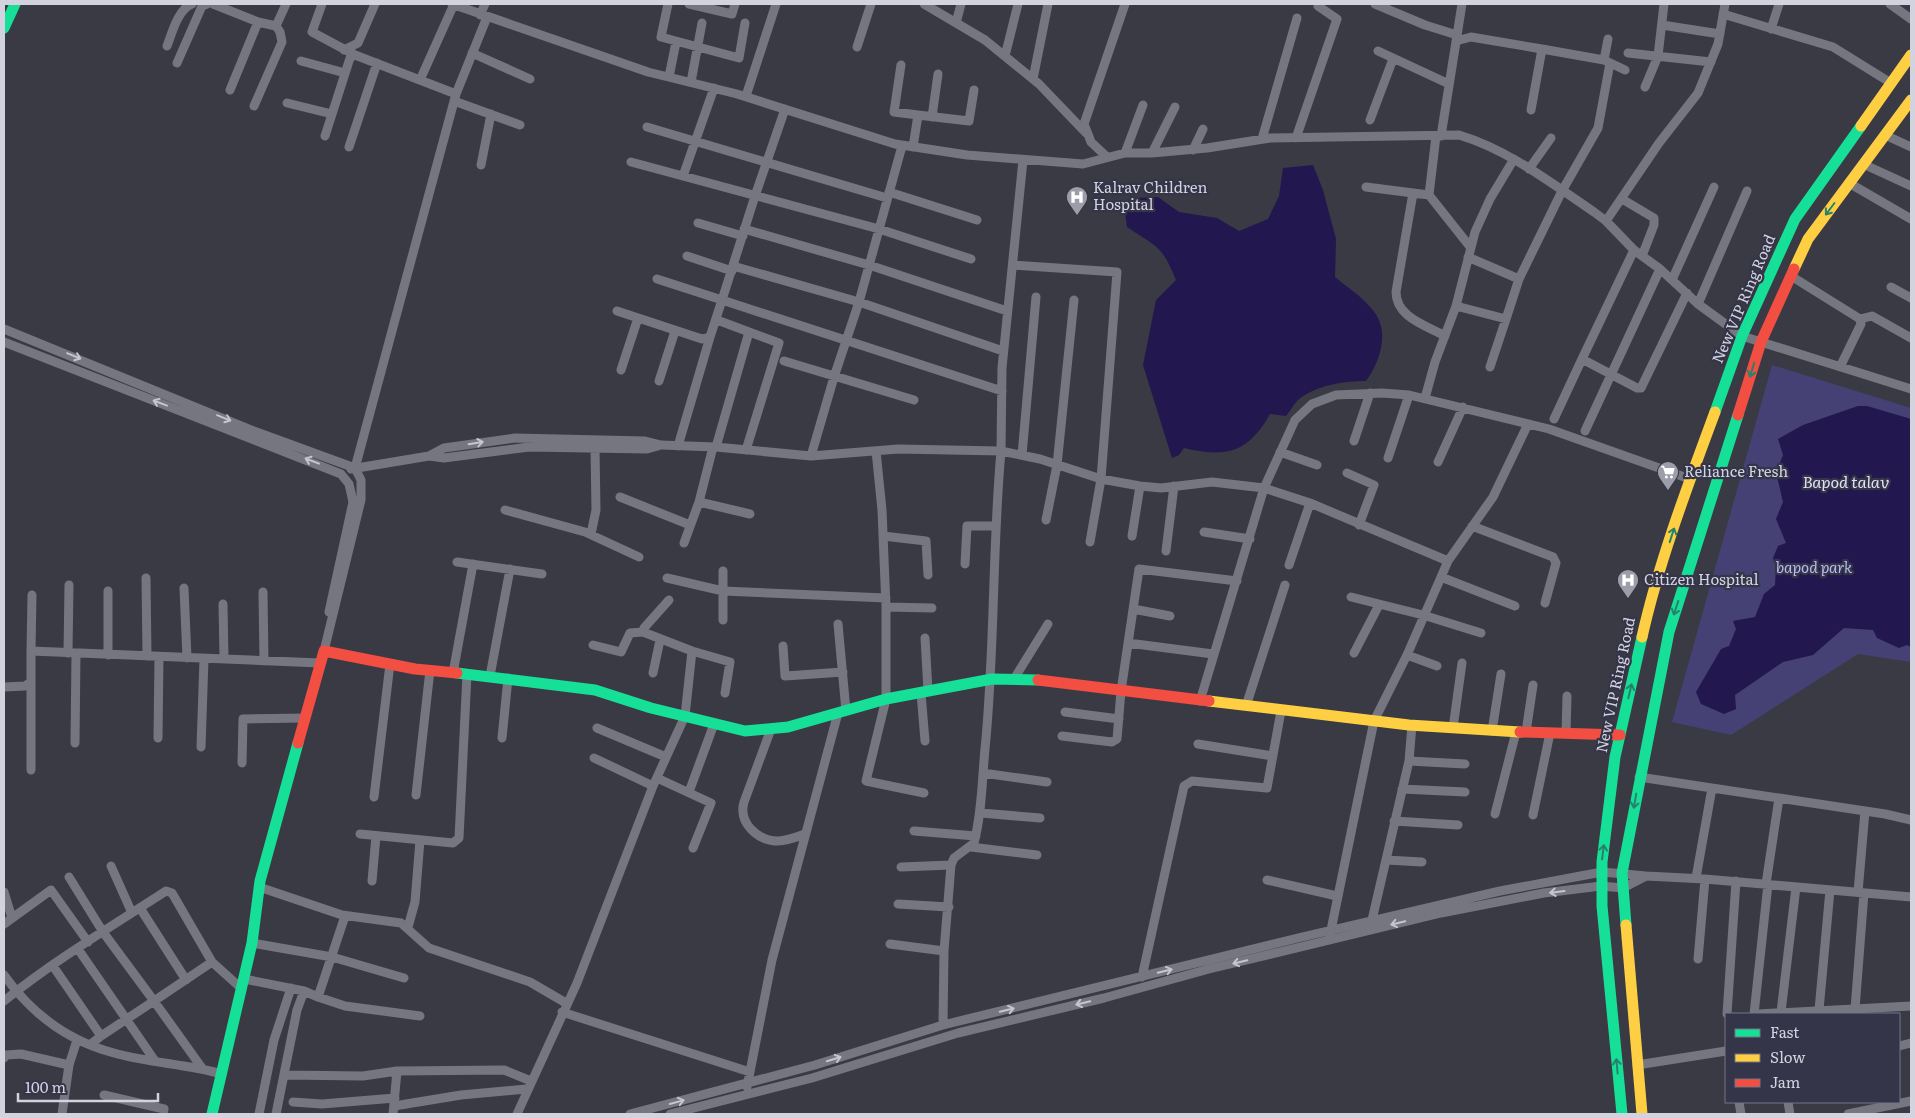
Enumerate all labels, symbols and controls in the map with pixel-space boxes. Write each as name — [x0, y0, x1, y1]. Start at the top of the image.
place label: Kalrav Children Hospital — [1093, 175, 1207, 215]
hospital icon: Kalrav Children Hospital — [1065, 185, 1089, 216]
one-way arrow — [1825, 202, 1835, 216]
street label: New VIP Ring Road — [1705, 230, 1780, 366]
one-way arrow — [66, 352, 81, 362]
one-way arrow — [1747, 362, 1756, 378]
one-way arrow — [153, 398, 168, 407]
one-way arrow — [216, 414, 231, 424]
one-way arrow — [467, 438, 483, 448]
one-way arrow — [304, 456, 320, 465]
place label: Reliance Fresh — [1684, 459, 1788, 482]
supermarket icon: Reliance Fresh — [1656, 460, 1680, 491]
water label: Bapod talav — [1802, 469, 1890, 493]
one-way arrow — [1668, 527, 1678, 543]
park label: bapod park — [1776, 555, 1853, 578]
place label: Citizen Hospital — [1644, 567, 1759, 590]
hospital icon: Citizen Hospital — [1616, 568, 1640, 599]
one-way arrow — [1671, 600, 1680, 616]
street label: New VIP Ring Road — [1589, 615, 1640, 755]
one-way arrow — [1626, 684, 1635, 700]
one-way arrow — [1629, 793, 1639, 809]
one-way arrow — [1599, 844, 1609, 860]
one-way arrow — [1550, 887, 1566, 897]
one-way arrow — [1391, 919, 1407, 928]
one-way arrow — [1233, 958, 1249, 967]
one-way arrow — [1156, 966, 1172, 975]
one-way arrow — [1076, 999, 1092, 1008]
one-way arrow — [998, 1005, 1014, 1014]
legend — [1725, 1013, 1900, 1103]
text: Fast — [1770, 1020, 1799, 1043]
text: Slow — [1770, 1045, 1805, 1068]
one-way arrow — [825, 1054, 841, 1064]
one-way arrow — [1612, 1058, 1621, 1074]
scale bar — [18, 1070, 158, 1102]
text: Jam — [1770, 1070, 1801, 1093]
text: 100 m — [25, 1075, 66, 1098]
one-way arrow — [668, 1096, 684, 1106]

